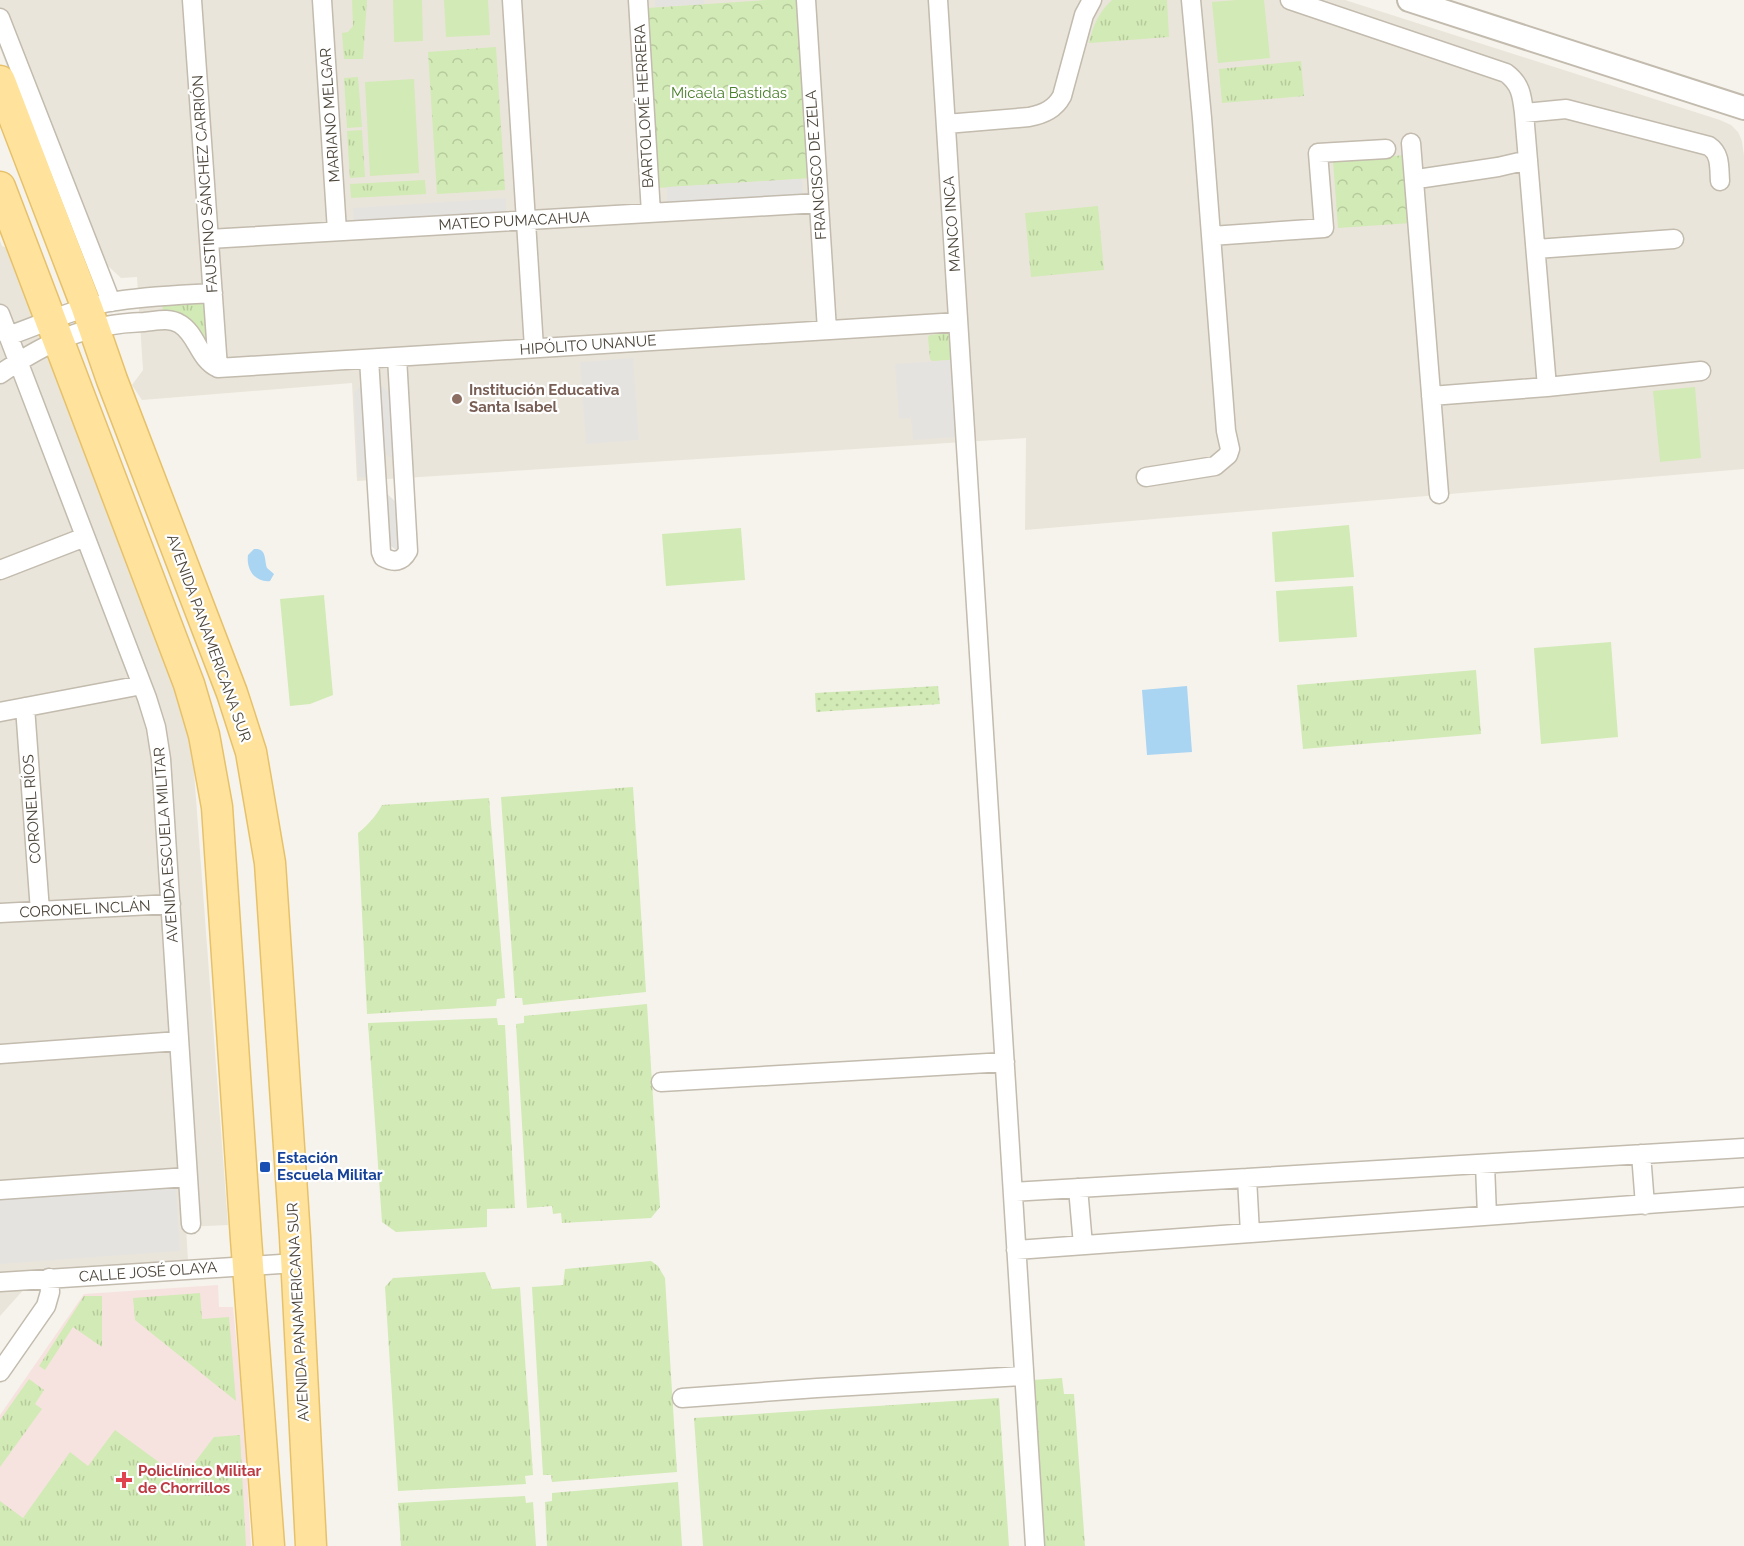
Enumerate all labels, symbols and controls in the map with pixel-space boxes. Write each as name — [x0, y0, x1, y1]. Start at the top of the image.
street label: BARTOLOMÉ HERRERA — [631, 24, 657, 188]
street label: MARIANO MELGAR — [316, 47, 344, 183]
street label: FAUSTINO SÁNCHEZ CARRIÓN — [188, 74, 222, 294]
park label: Micaela Bastidas — [671, 84, 787, 102]
street label: FRANCISCO DE ZELA — [802, 90, 830, 240]
street label: MANCO INCA — [940, 176, 964, 272]
street label: MATEO PUMACAHUA — [438, 208, 590, 234]
street label: HIPÓLITO UNANUE — [519, 331, 657, 359]
place label: Institución Educativa Santa Isabel — [469, 381, 620, 416]
marker: Institución Educativa Santa Isabel — [450, 392, 464, 406]
street label: AVENIDA PANAMERICANA SUR — [163, 532, 255, 744]
street label: AVENIDA ESCUELA MILITAR — [150, 746, 182, 944]
street label: CORONEL RÍOS — [19, 754, 45, 864]
street label: CORONEL INCLÁN — [19, 897, 151, 921]
place label: Estación Escuela Militar — [277, 1149, 383, 1184]
marker: Estación Escuela Militar — [258, 1160, 272, 1174]
street label: AVENIDA PANAMERICANA SUR — [283, 1202, 313, 1422]
street label: CALLE JOSÉ OLAYA — [78, 1258, 218, 1286]
place label: Policlínico Militar de Chorrillos — [138, 1462, 262, 1497]
marker: Policlínico Militar de Chorrillos — [115, 1471, 133, 1489]

